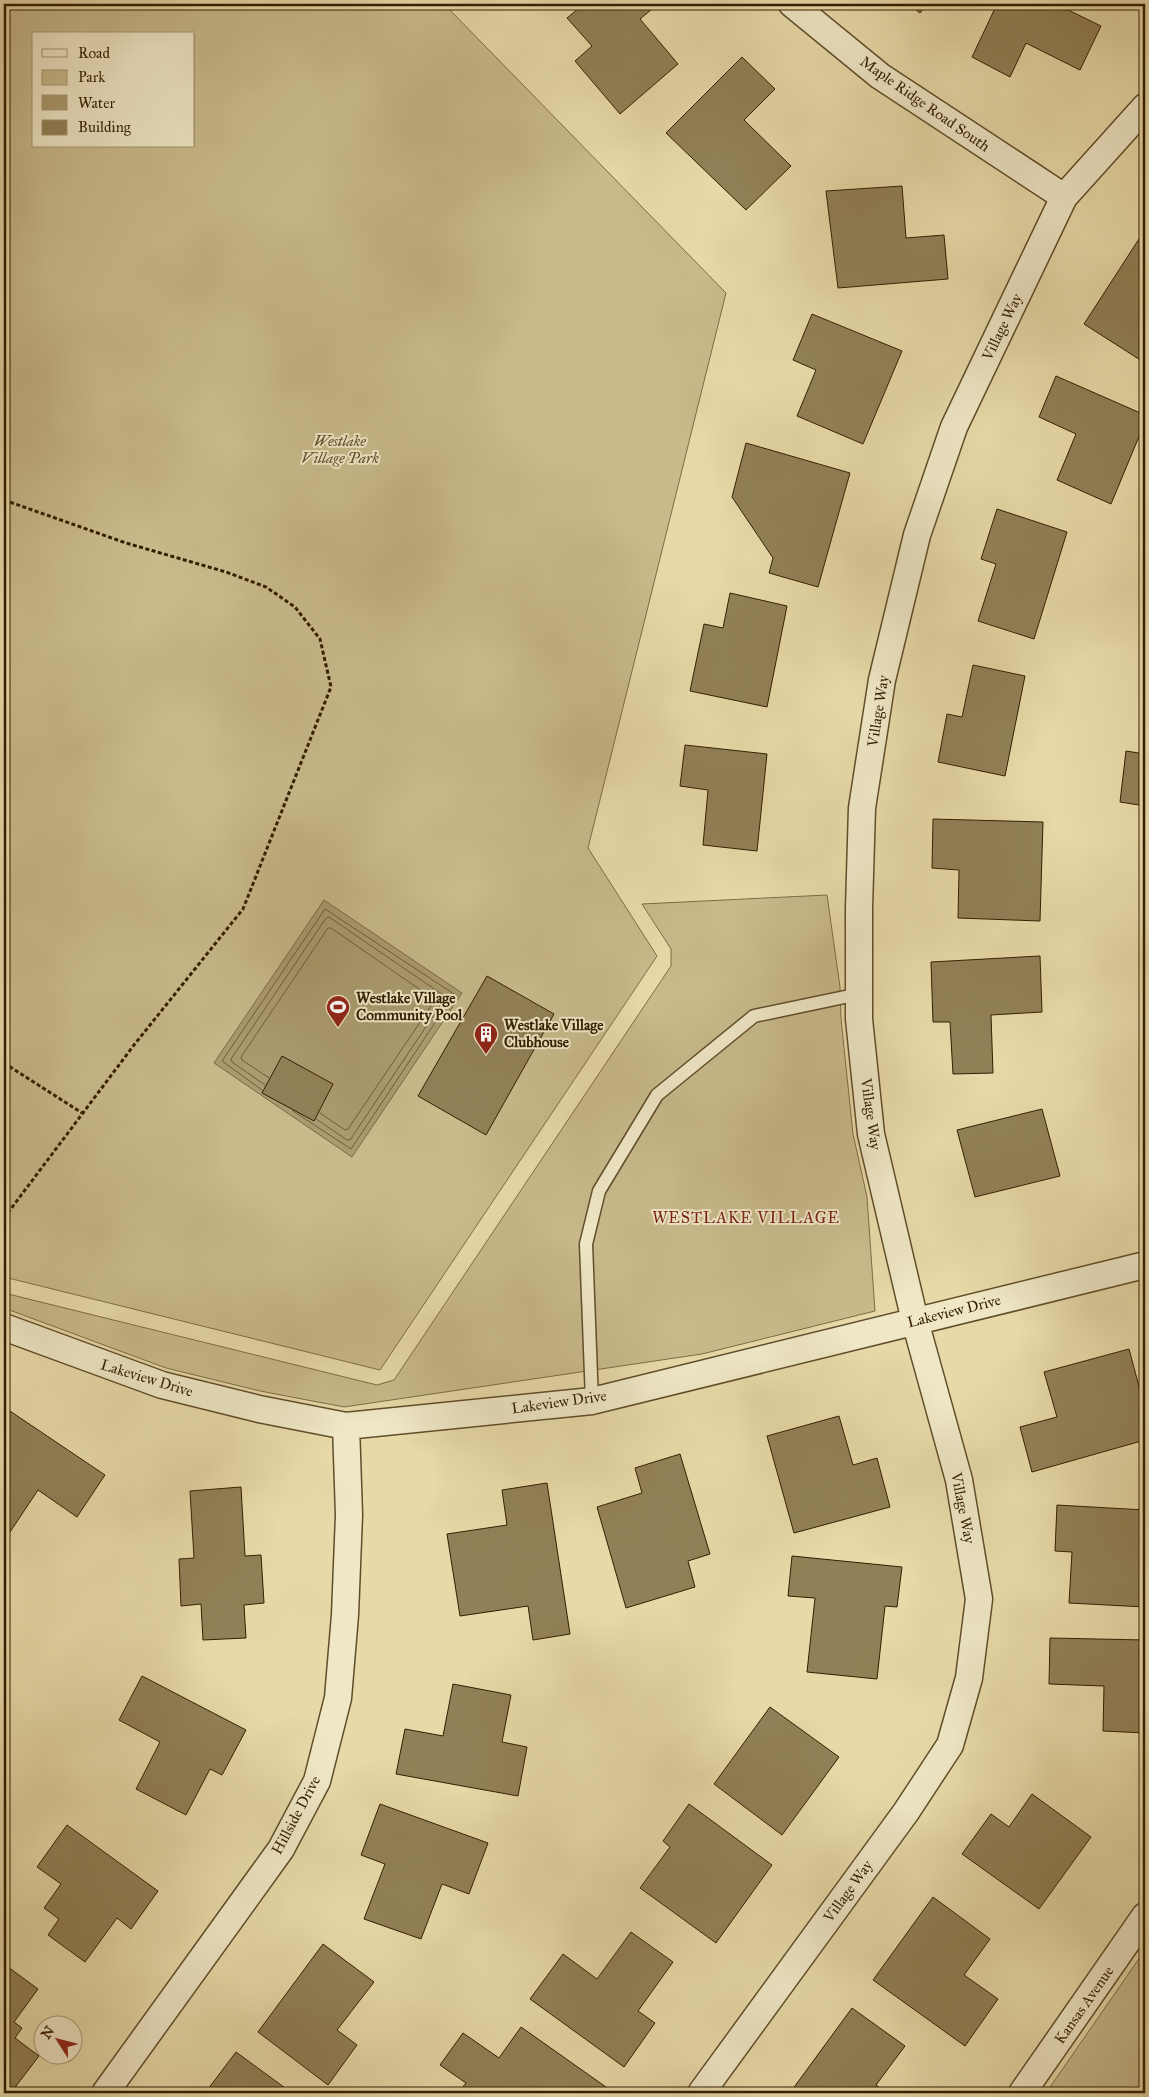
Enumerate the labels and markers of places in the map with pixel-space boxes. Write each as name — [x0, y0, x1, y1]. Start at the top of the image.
place label: Westlake Village Community Pool — [356, 989, 463, 1025]
sports icon: Westlake Village Community Pool — [325, 994, 351, 1028]
place label: Westlake Village Clubhouse — [504, 1016, 604, 1051]
building icon: Westlake Village Clubhouse — [473, 1021, 499, 1055]

